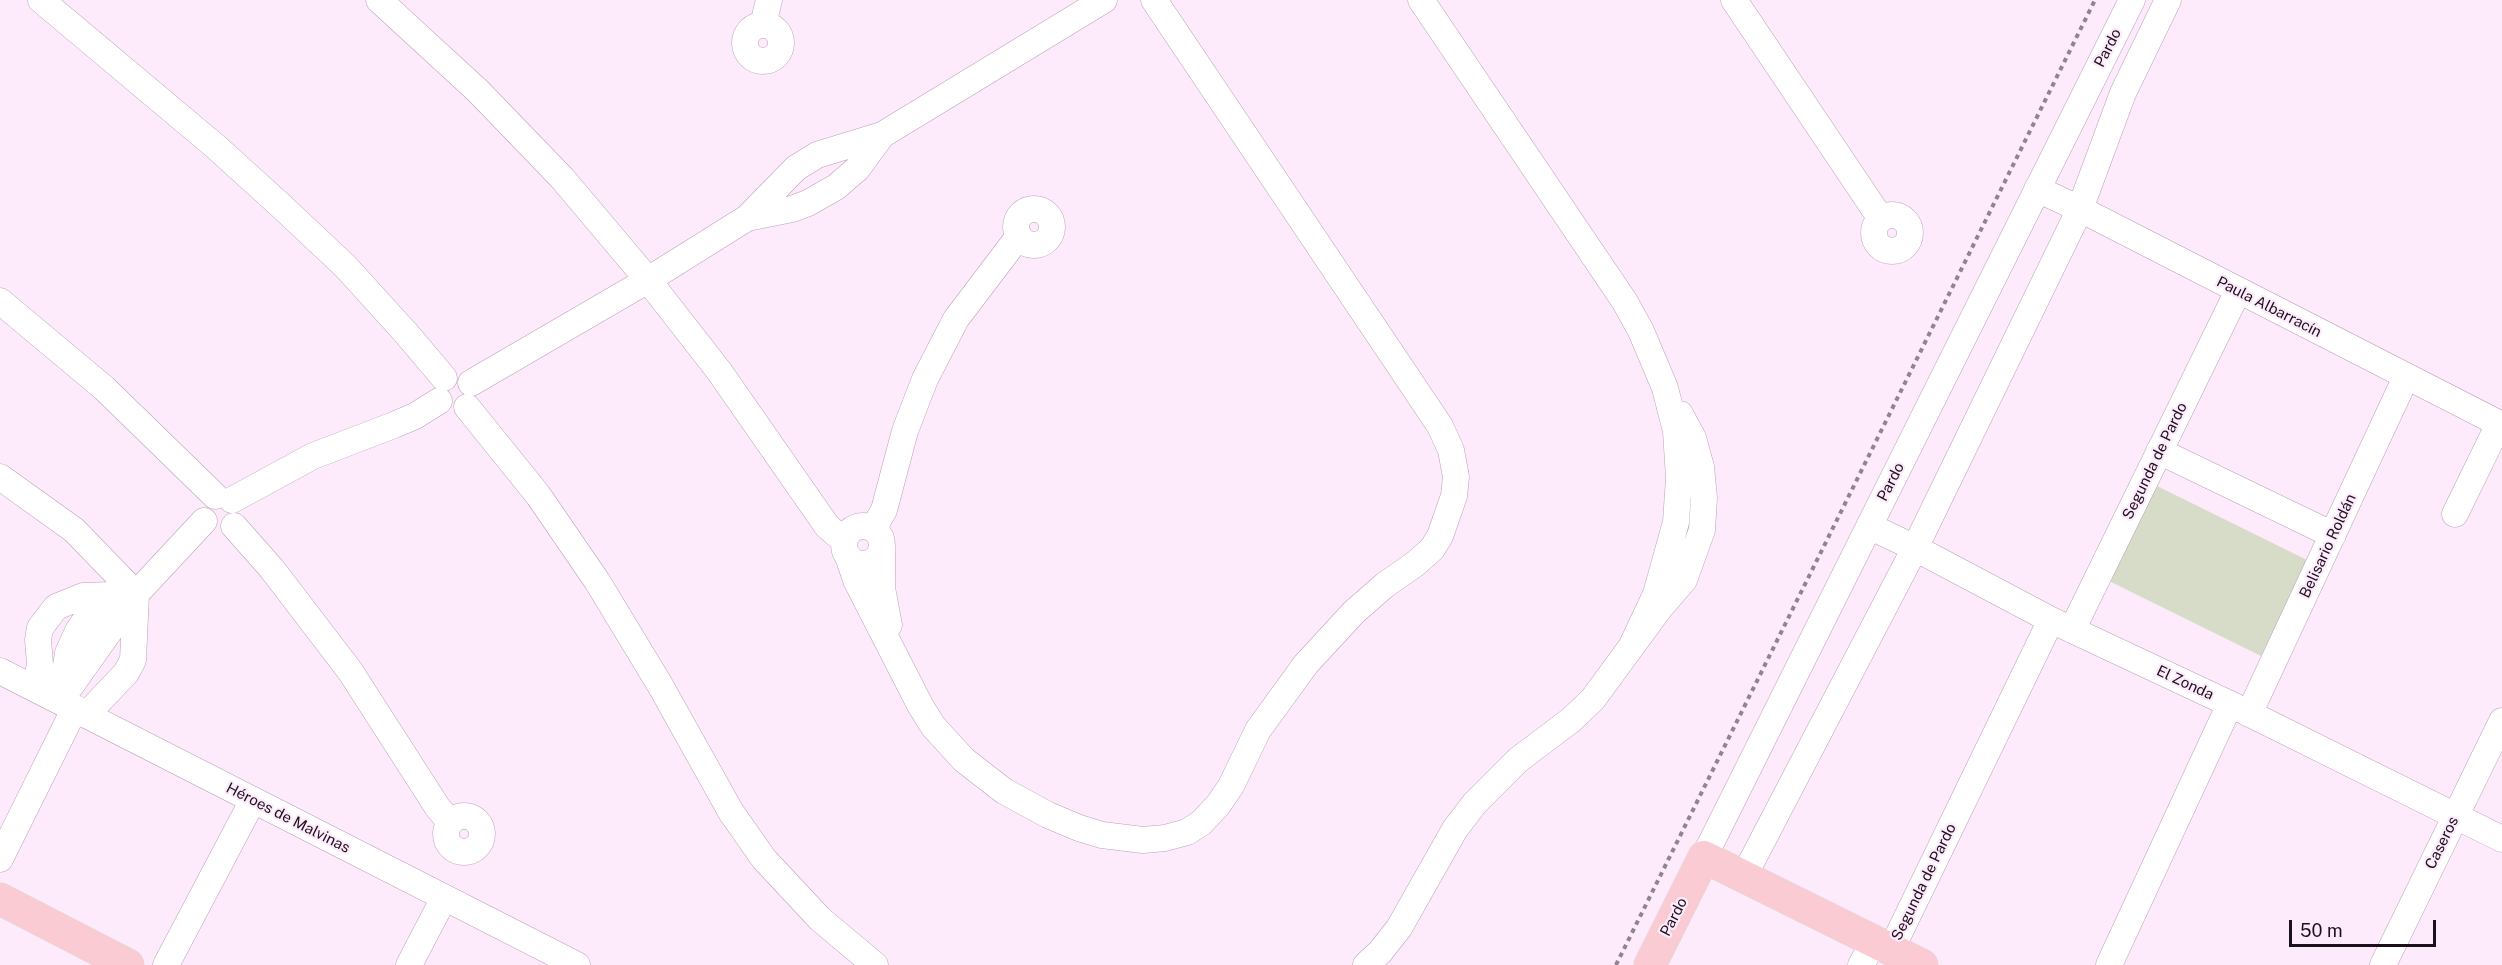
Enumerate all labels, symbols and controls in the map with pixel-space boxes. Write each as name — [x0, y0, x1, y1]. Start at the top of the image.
street label: Pardo — [2091, 26, 2125, 70]
street label: Paula Albarracín — [2214, 273, 2324, 341]
street label: Segunda de Pardo — [2119, 400, 2191, 522]
street label: Pardo — [1874, 460, 1908, 504]
street label: Belisario Roldán — [2296, 491, 2360, 601]
street label: El Zonda — [2154, 662, 2216, 704]
street label: Héroes de Malvinas — [223, 779, 353, 857]
street label: Caseros — [2422, 814, 2462, 872]
street label: Segunda de Pardo — [1888, 821, 1960, 943]
street label: Pardo — [1657, 895, 1691, 939]
scale bar — [2292, 908, 2439, 946]
text: 50 m — [2300, 920, 2343, 941]

